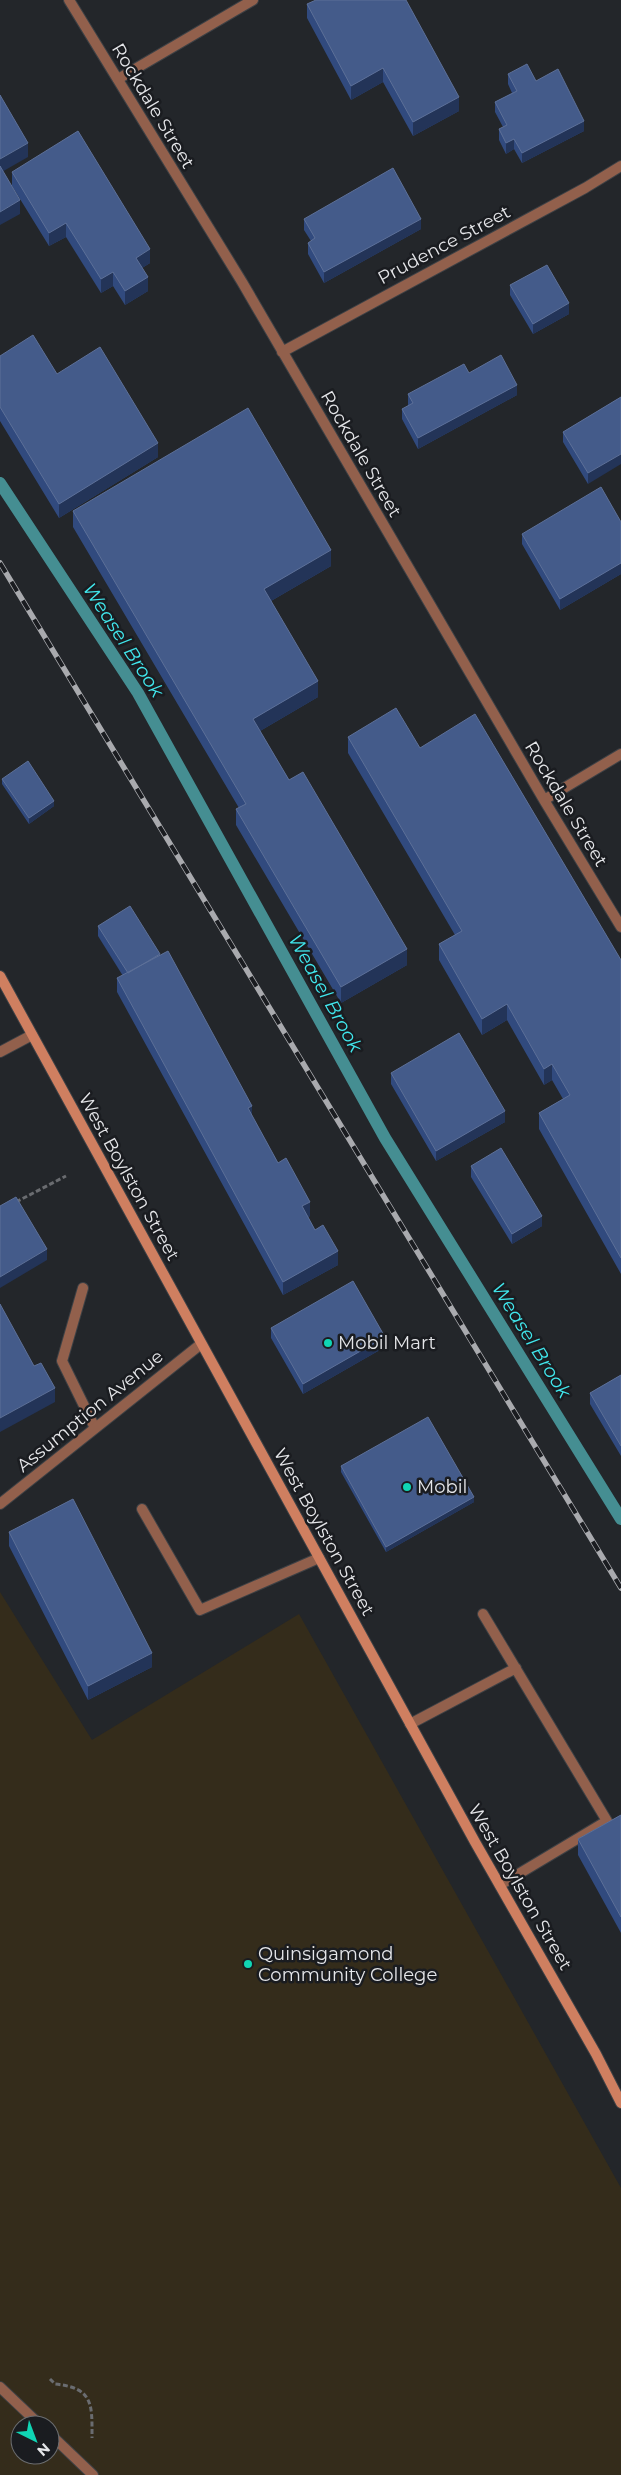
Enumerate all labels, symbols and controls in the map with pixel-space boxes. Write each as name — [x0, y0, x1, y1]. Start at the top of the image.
street label: Rockdale Street — [107, 39, 199, 173]
street label: Prudence Street — [374, 201, 514, 289]
street label: Rockdale Street — [316, 387, 406, 521]
water label: Weasel Brook — [78, 579, 169, 702]
street label: Rockdale Street — [520, 737, 612, 871]
water label: Weasel Brook — [284, 930, 368, 1057]
street label: West Boylston Street — [74, 1089, 184, 1265]
water label: Weasel Brook — [487, 1278, 577, 1403]
place label: Mobil Mart — [338, 1332, 436, 1354]
marker: Mobil Mart — [322, 1337, 334, 1349]
street label: Assumption Avenue — [12, 1345, 168, 1477]
street label: West Boylston Street — [269, 1444, 379, 1620]
place label: Mobil — [417, 1476, 467, 1498]
marker: Mobil — [401, 1481, 413, 1493]
street label: West Boylston Street — [463, 1800, 577, 1974]
place label: Quinsigamond Community College — [258, 1943, 437, 1986]
marker: Quinsigamond Community College — [242, 1958, 254, 1970]
north arrow — [10, 2415, 60, 2465]
text: N — [33, 2439, 54, 2460]

